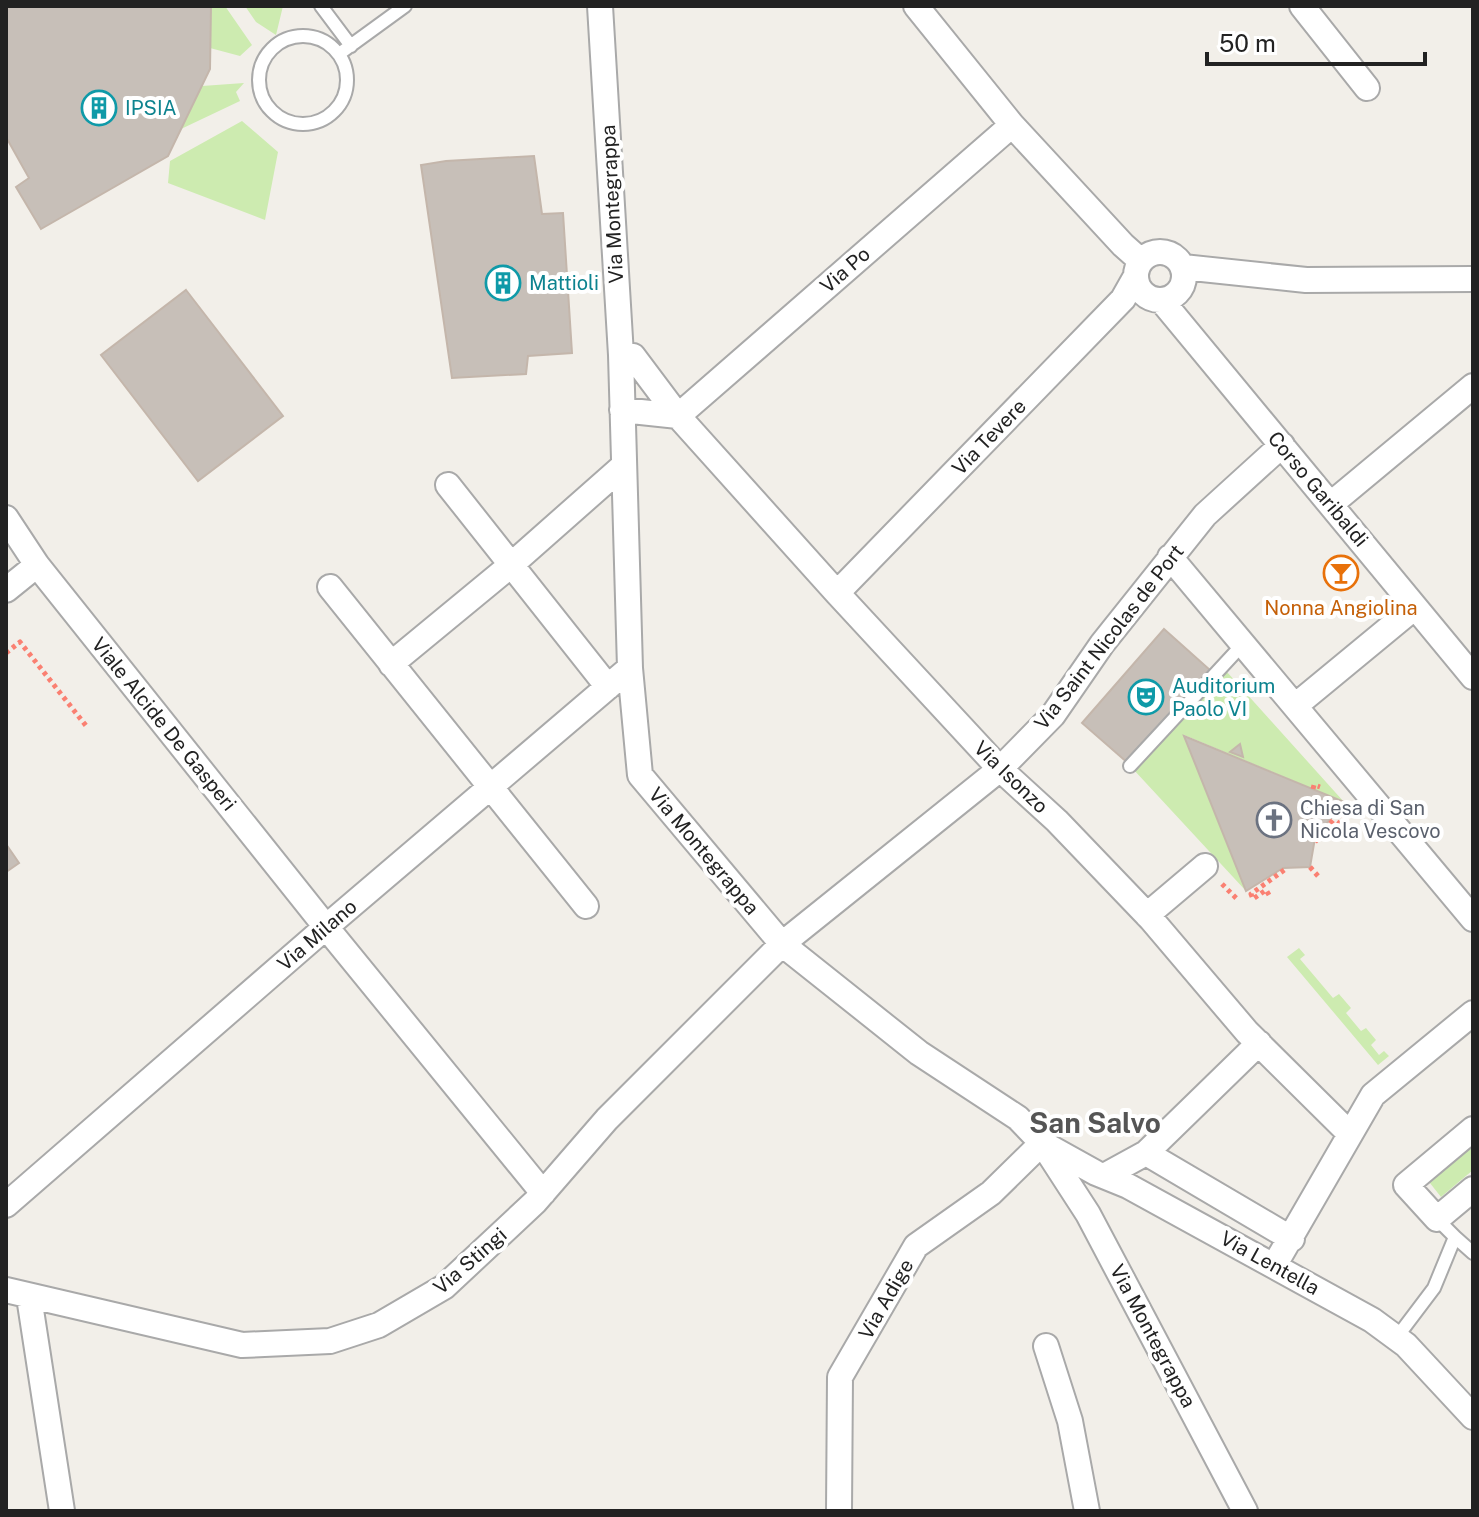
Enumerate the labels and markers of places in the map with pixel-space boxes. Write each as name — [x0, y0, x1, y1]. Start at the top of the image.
building icon: IPSIA — [80, 89, 118, 127]
place label: IPSIA — [125, 96, 177, 120]
building icon: Mattioli — [484, 264, 522, 302]
place label: Mattioli — [529, 271, 599, 295]
bar icon: Nonna Angiolina — [1322, 554, 1360, 592]
place label: Nonna Angiolina — [1264, 596, 1418, 620]
place label: Auditorium Paolo VI — [1172, 674, 1275, 721]
theatre icon: Auditorium Paolo VI — [1127, 678, 1165, 716]
place label: Chiesa di San Nicola Vescovo — [1300, 796, 1441, 843]
church icon: Chiesa di San Nicola Vescovo — [1255, 801, 1293, 839]

